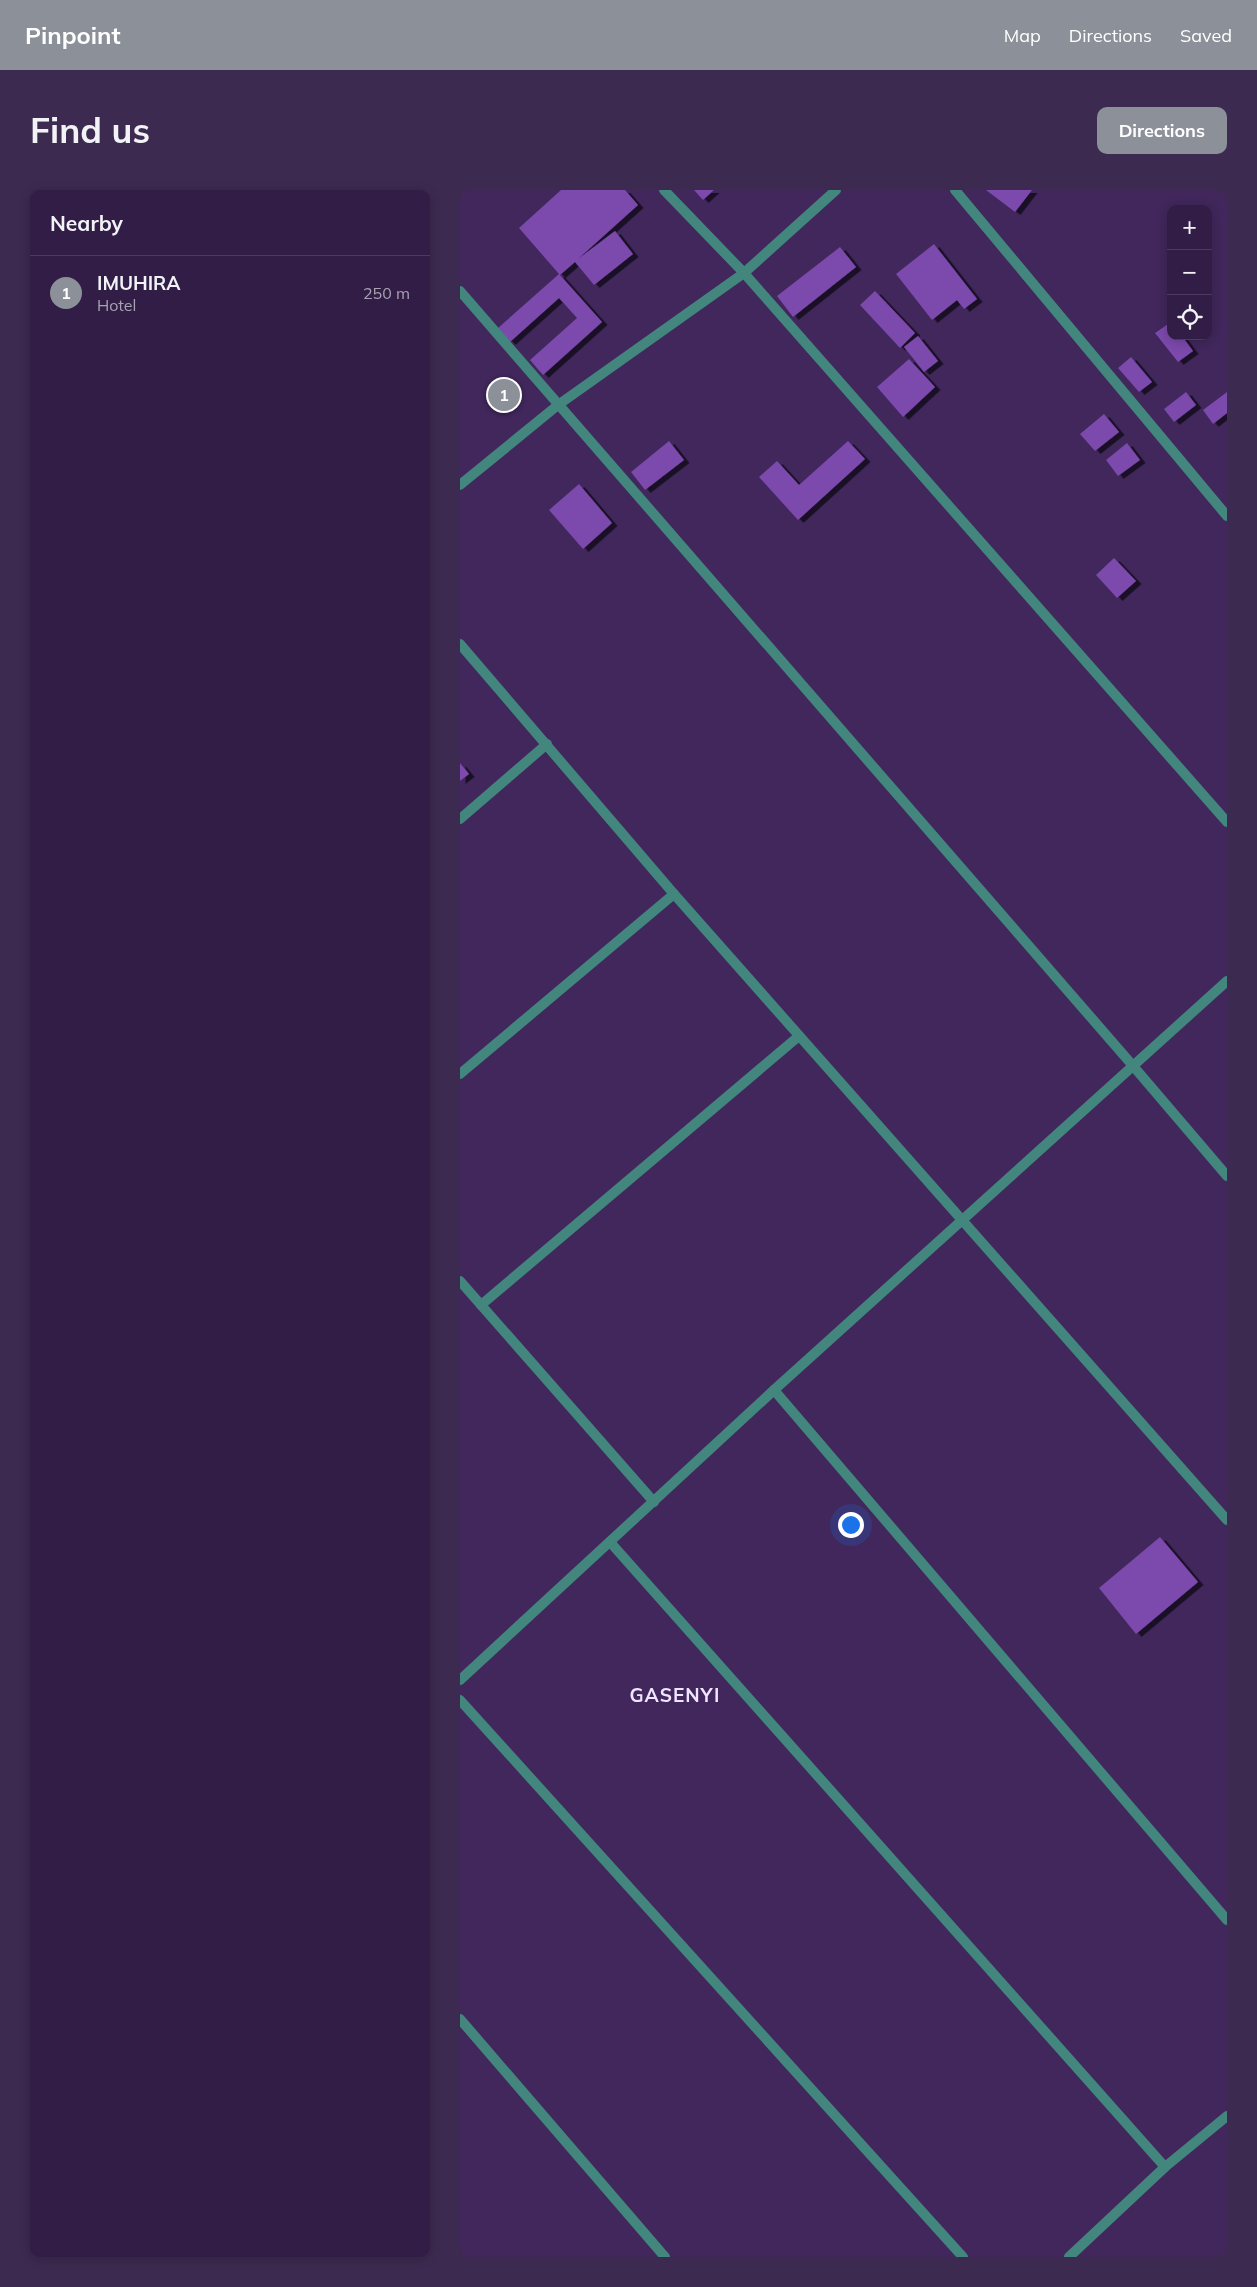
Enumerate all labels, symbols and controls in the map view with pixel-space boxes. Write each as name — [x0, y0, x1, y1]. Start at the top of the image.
text: Pinpoint — [25, 20, 121, 50]
text: Map — [1004, 24, 1041, 47]
text: Directions — [1069, 24, 1152, 47]
text: Saved — [1180, 24, 1232, 47]
button: Directions — [1097, 107, 1227, 154]
text: Find us — [30, 108, 150, 152]
map controls — [1167, 205, 1212, 340]
button: + — [1167, 205, 1212, 250]
text: Nearby — [50, 210, 123, 236]
button: − — [1167, 250, 1212, 295]
text: IMUHIRA — [97, 271, 180, 295]
text: 1 — [61, 283, 71, 303]
text: 250 m — [363, 283, 410, 303]
text: Hotel — [97, 295, 136, 315]
button: locate — [1167, 295, 1212, 340]
pin: 1 — [488, 376, 520, 414]
your location — [838, 1512, 864, 1538]
district label: GASENYI — [630, 1683, 720, 1707]

